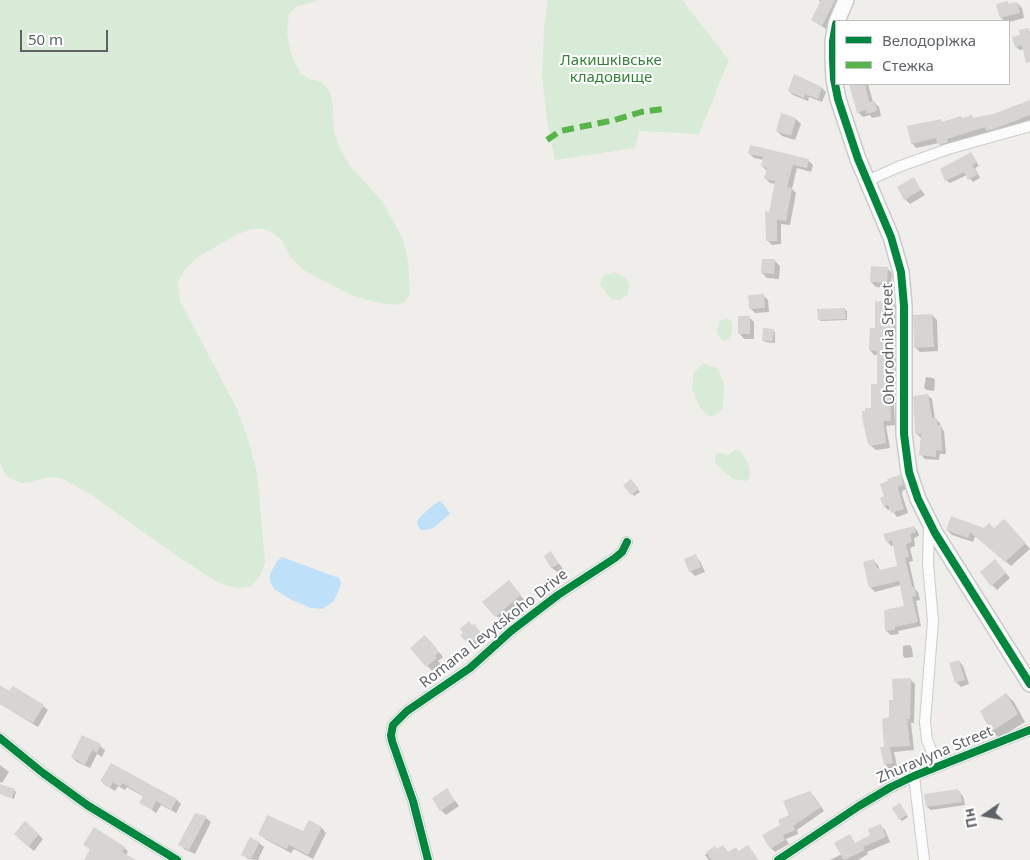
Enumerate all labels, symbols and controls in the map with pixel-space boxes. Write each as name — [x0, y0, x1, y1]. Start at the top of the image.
scale bar — [22, 20, 110, 52]
legend — [835, 20, 1010, 85]
text: 50 m — [28, 29, 63, 49]
text: Велодоріжка — [882, 30, 976, 50]
park label: Лакишківське кладовище — [560, 52, 662, 87]
text: Стежка — [882, 55, 934, 75]
street label: Ohorodnia Street — [879, 283, 899, 405]
street label: Romana Levytskoho Drive — [416, 566, 572, 692]
street label: Zhuravlyna Street — [874, 722, 996, 788]
north arrow — [960, 790, 1010, 840]
text: Пн — [958, 807, 981, 830]

